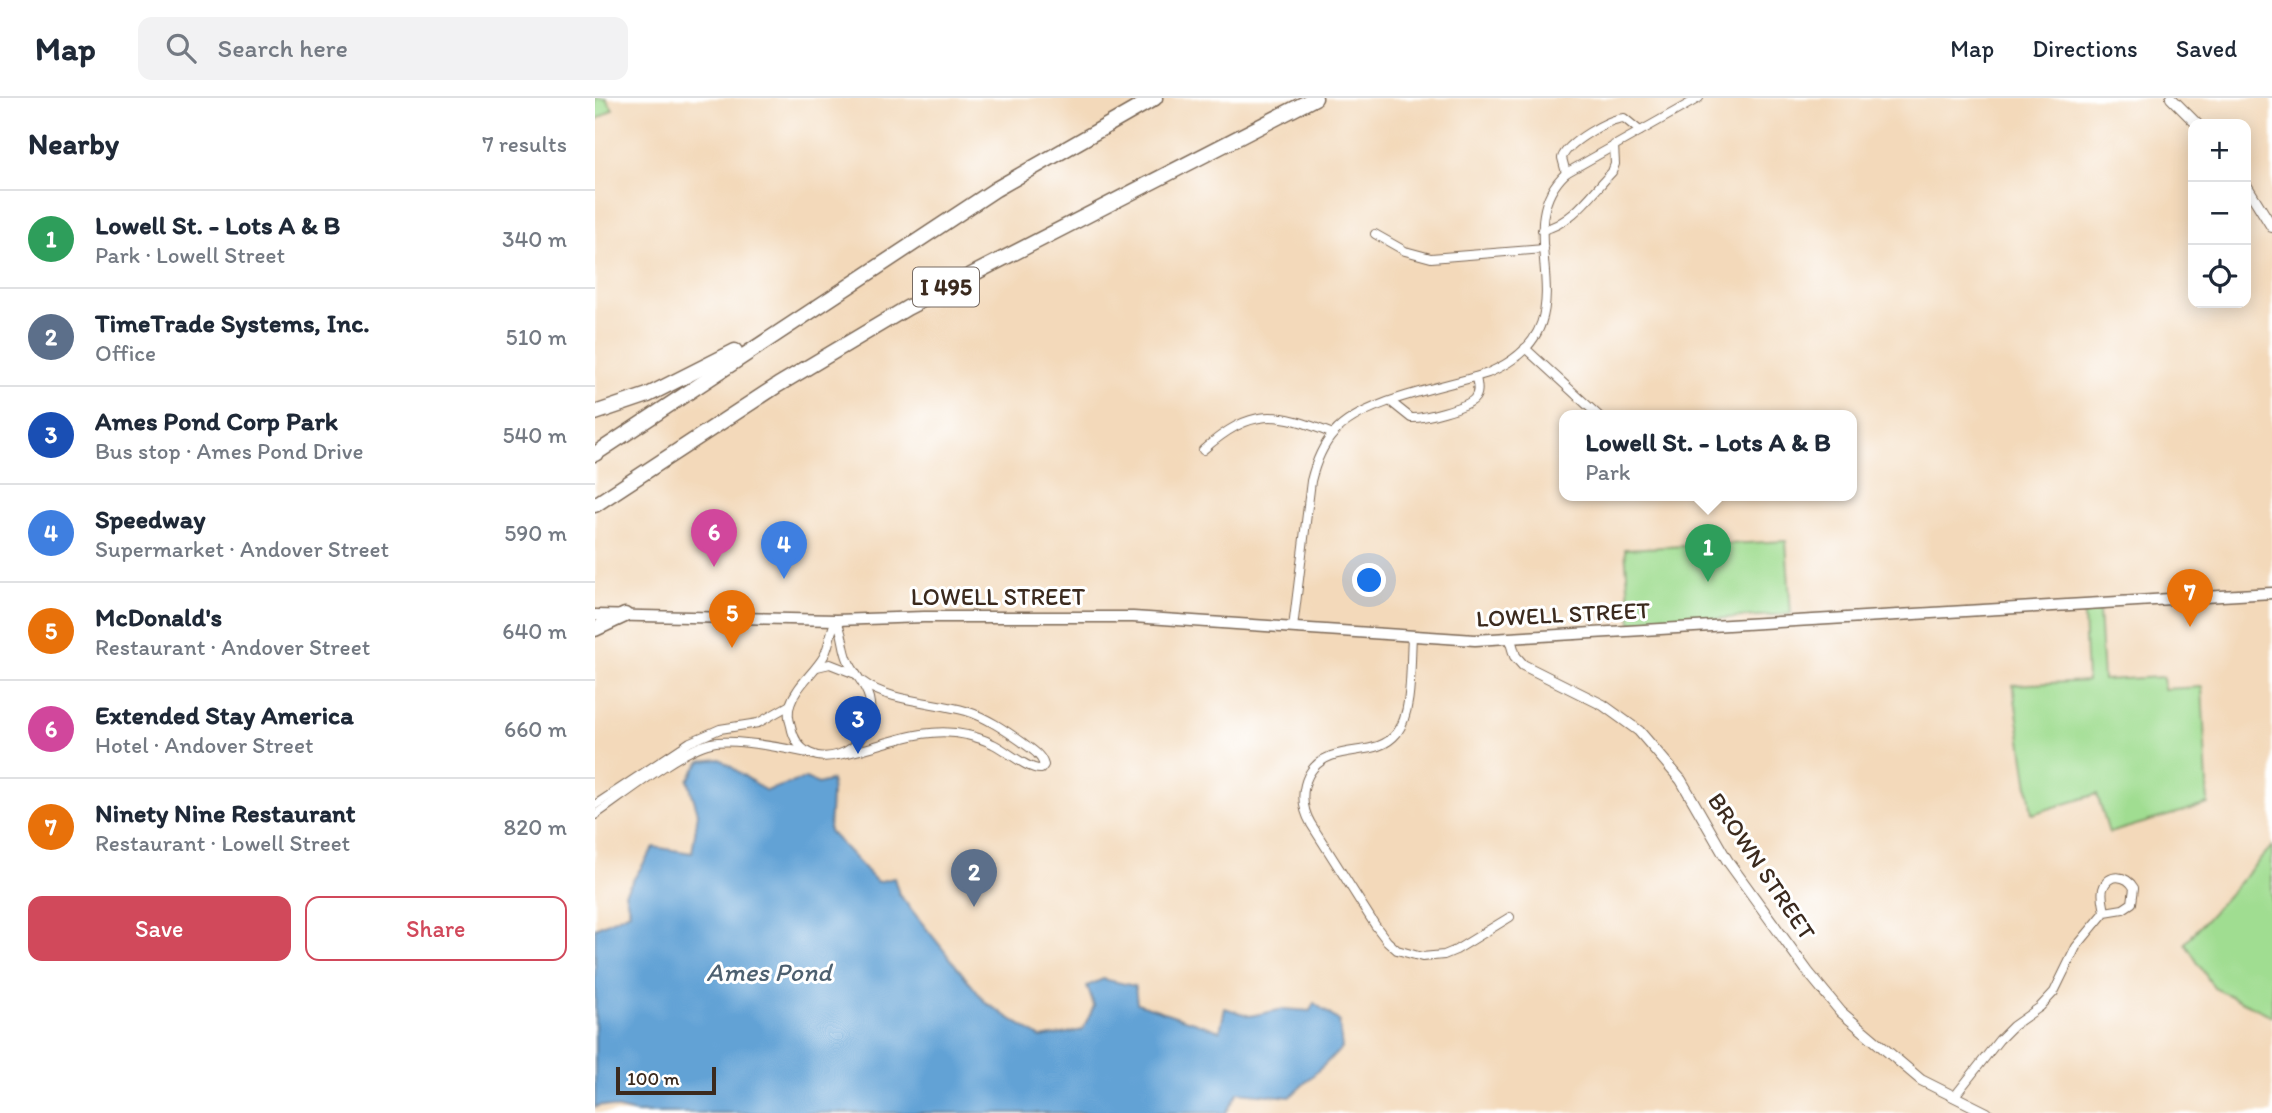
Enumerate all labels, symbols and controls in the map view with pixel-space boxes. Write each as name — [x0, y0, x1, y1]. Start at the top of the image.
search box — [138, 17, 628, 80]
text: Map — [35, 29, 96, 68]
icon: search — [162, 29, 200, 67]
text: Search here — [218, 32, 348, 64]
text: Map — [1950, 34, 1994, 63]
text: Directions — [2032, 34, 2138, 63]
text: Saved — [2176, 34, 2237, 63]
map controls — [2188, 119, 2251, 308]
button: + — [2188, 119, 2251, 182]
text: Nearby — [28, 125, 119, 162]
text: 7 results — [482, 130, 567, 158]
button: − — [2188, 182, 2251, 245]
text: Lowell St. - Lots A & B — [95, 209, 340, 241]
text: 1 — [46, 225, 56, 253]
text: 340 m — [502, 225, 567, 253]
text: Park · Lowell Street — [95, 241, 285, 269]
button: locate — [2188, 245, 2251, 308]
road number: I 495 — [913, 268, 979, 306]
text: TimeTrade Systems, Inc. — [95, 307, 370, 339]
text: 2 — [45, 323, 57, 351]
text: 510 m — [506, 323, 567, 351]
text: Office — [95, 339, 156, 367]
text: Ames Pond Corp Park — [95, 405, 338, 437]
popup — [1559, 410, 1857, 501]
text: 3 — [45, 421, 57, 449]
text: 540 m — [502, 421, 567, 449]
text: Lowell St. - Lots A & B — [1585, 426, 1831, 458]
text: Bus stop · Ames Pond Drive — [95, 437, 363, 465]
text: Park — [1585, 458, 1631, 486]
text: Speedway — [95, 503, 205, 535]
pin: 6 — [691, 509, 737, 567]
text: 4 — [44, 519, 58, 547]
text: 590 m — [504, 519, 567, 547]
pin: 4 — [761, 521, 807, 579]
pin: 1 — [1685, 524, 1731, 582]
text: Supermarket · Andover Street — [95, 535, 389, 563]
your location — [1352, 563, 1386, 597]
pin: 7 — [2167, 569, 2213, 627]
street label: LOWELL STREET — [911, 582, 1086, 611]
pin: 5 — [709, 590, 755, 648]
street label: LOWELL STREET — [1475, 595, 1651, 633]
text: McDonald's — [95, 601, 222, 633]
text: 5 — [45, 617, 57, 645]
text: 640 m — [502, 617, 567, 645]
text: Restaurant · Andover Street — [95, 633, 370, 661]
pin: 3 — [835, 696, 881, 754]
text: Extended Stay America — [95, 699, 354, 731]
text: 6 — [45, 715, 57, 743]
text: 660 m — [504, 715, 567, 743]
text: Hotel · Andover Street — [95, 731, 314, 759]
street label: BROWN STREET — [1702, 787, 1822, 946]
text: Ninety Nine Restaurant — [95, 797, 356, 829]
text: 7 — [45, 813, 57, 841]
text: 820 m — [504, 813, 567, 841]
text: Restaurant · Lowell Street — [95, 829, 350, 857]
pin: 2 — [951, 849, 997, 907]
button: Save — [28, 896, 291, 961]
button: Share — [305, 896, 567, 961]
water label: Ames Pond — [706, 956, 833, 988]
scale bar — [616, 1064, 716, 1096]
text: 100 m — [627, 1067, 679, 1090]

